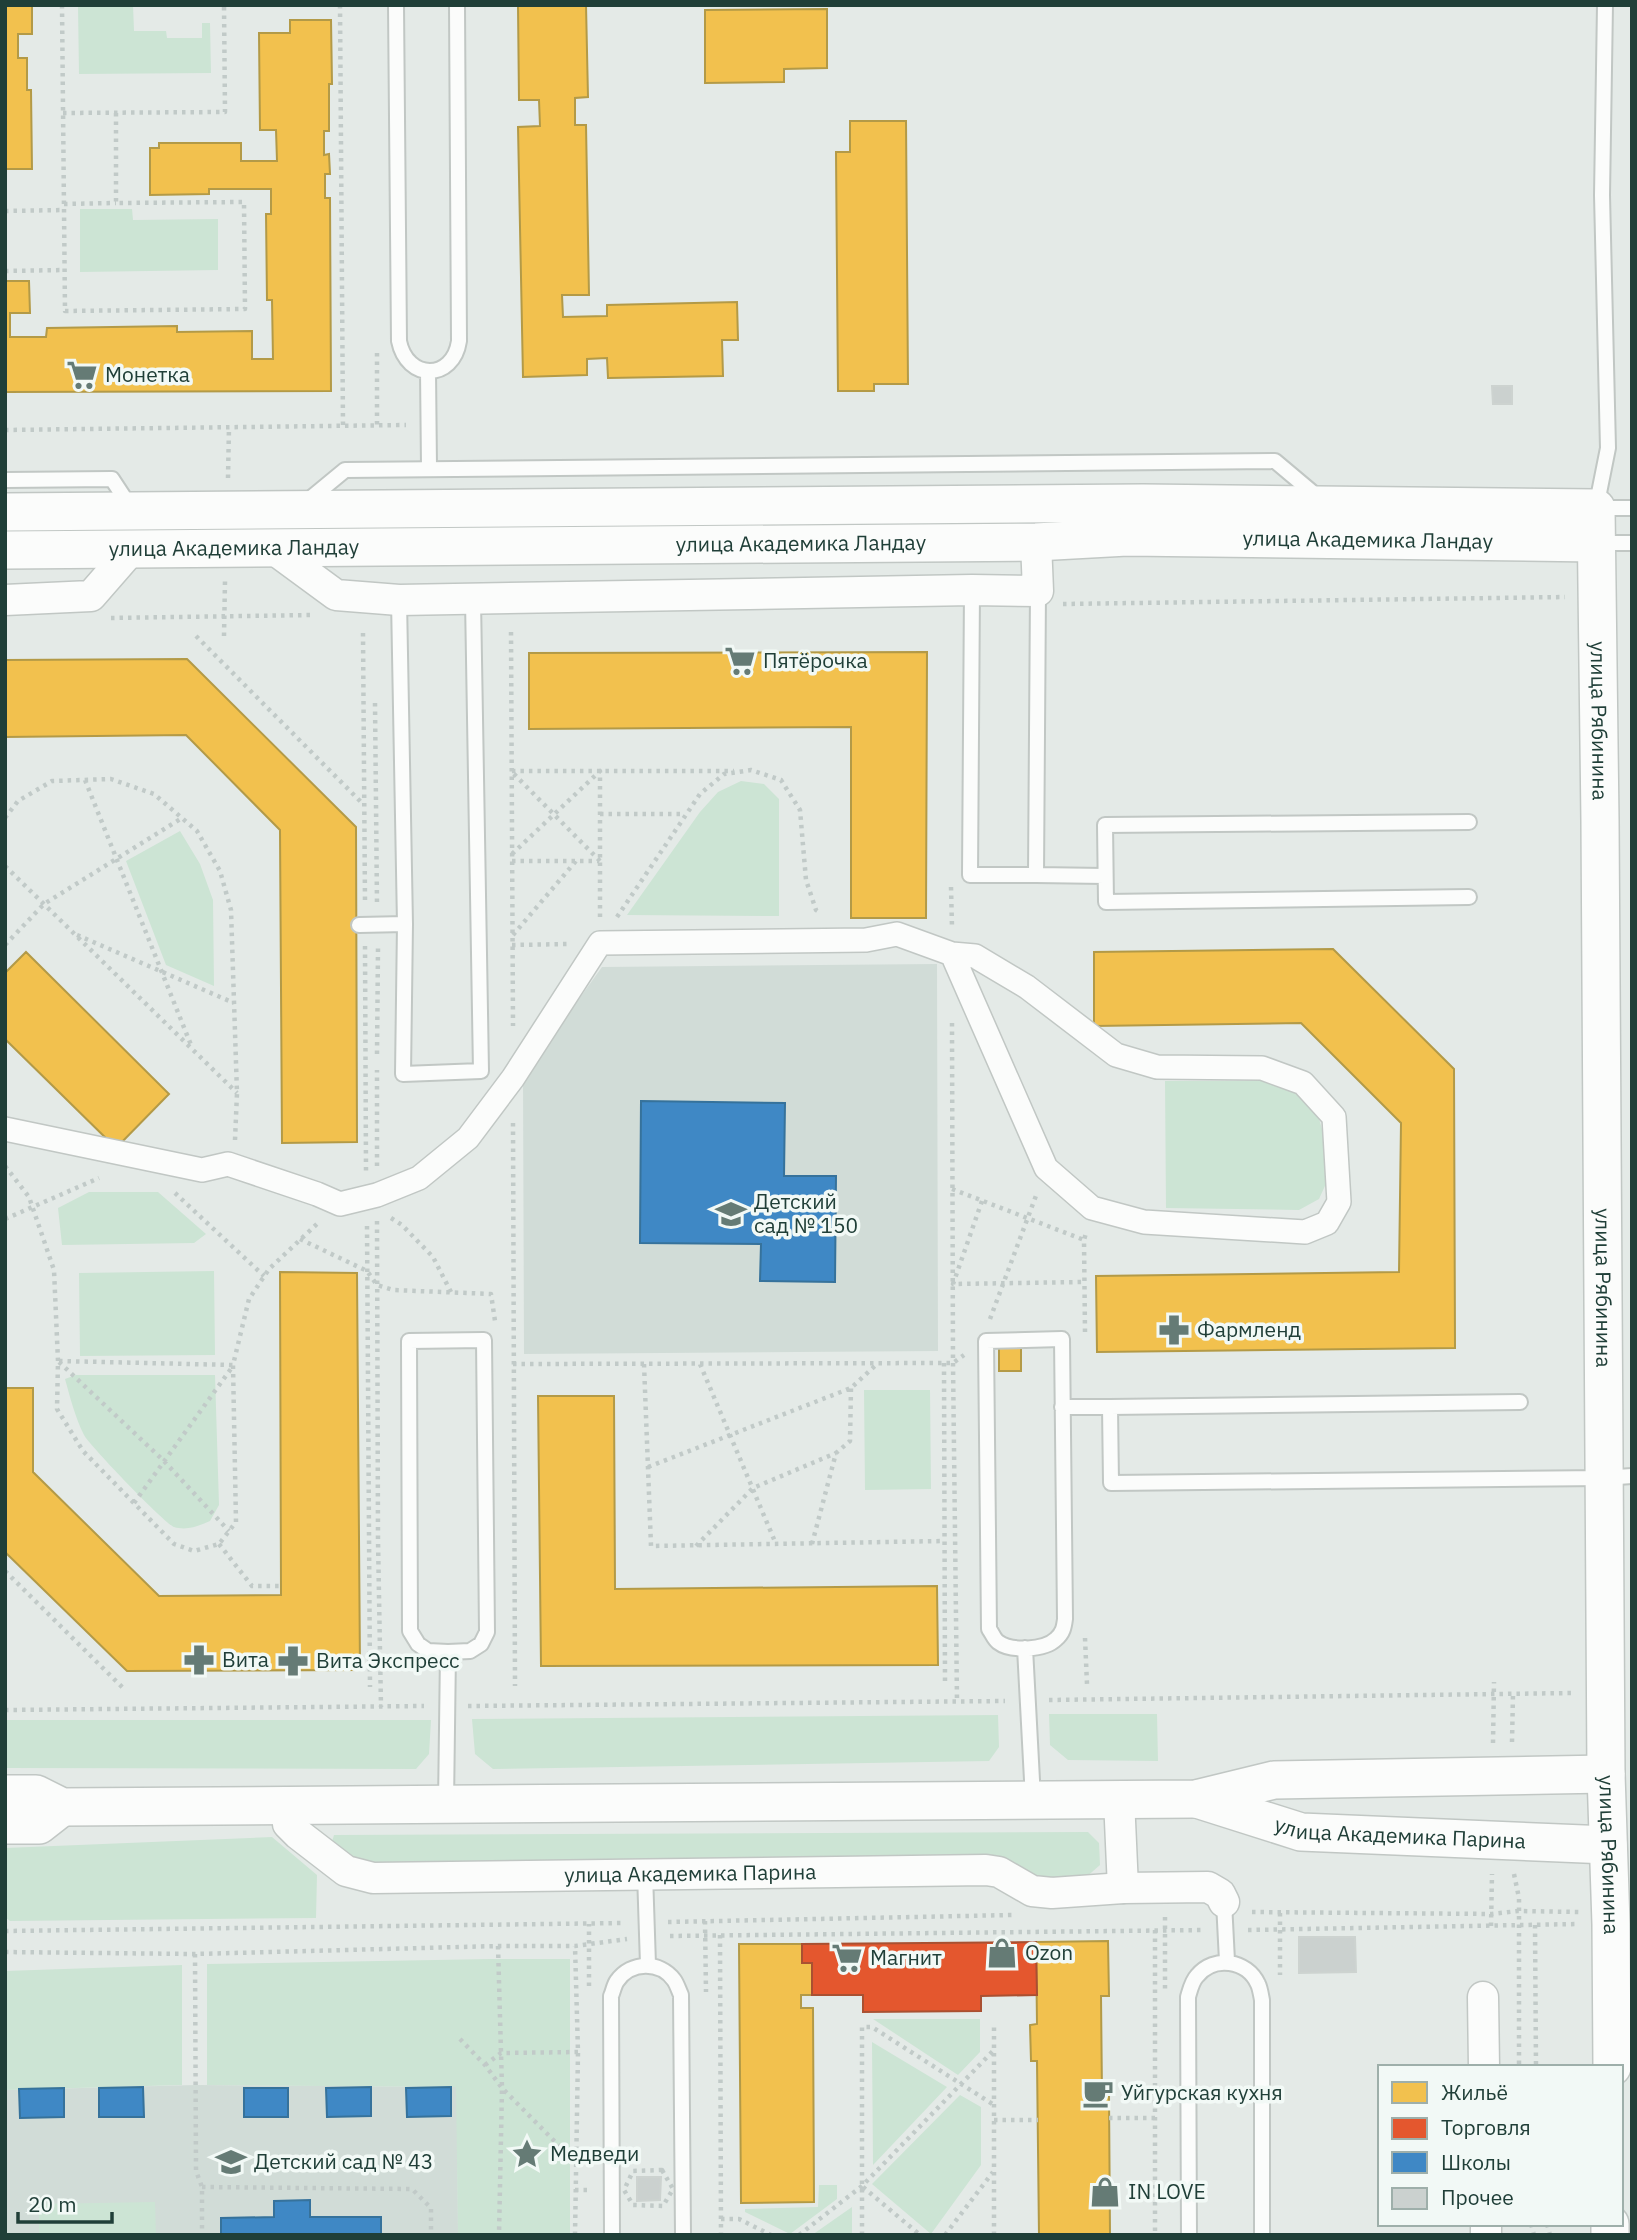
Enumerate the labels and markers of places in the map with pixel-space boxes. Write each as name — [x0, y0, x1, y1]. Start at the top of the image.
supermarket icon: Монетка — [65, 358, 99, 392]
place label: Монетка — [105, 360, 190, 388]
supermarket icon: Пятёрочка — [723, 644, 757, 678]
place label: Пятёрочка — [763, 646, 868, 674]
place label: Детский сад № 150 — [754, 1187, 858, 1239]
school or university icon: Детский сад № 150 — [714, 1197, 748, 1231]
pharmacy icon: Фармленд — [1157, 1313, 1191, 1347]
place label: Фармленд — [1197, 1315, 1301, 1343]
pharmacy icon: Вита — [182, 1643, 216, 1677]
pharmacy icon: Вита Экспресс — [276, 1644, 310, 1678]
place label: Вита — [222, 1645, 269, 1673]
place label: Вита Экспресс — [316, 1646, 460, 1674]
shop icon: Ozon — [985, 1936, 1019, 1970]
place label: Ozon — [1025, 1938, 1073, 1966]
supermarket icon: Магнит — [830, 1941, 864, 1975]
place label: Магнит — [870, 1943, 942, 1971]
cafe icon: Уйгурская кухня — [1081, 2076, 1115, 2110]
place label: Уйгурская кухня — [1121, 2078, 1283, 2106]
place icon: Медведи — [510, 2137, 544, 2171]
place label: Медведи — [550, 2139, 639, 2167]
school or university icon: Детский сад № 43 — [214, 2145, 248, 2179]
place label: Детский сад № 43 — [254, 2147, 433, 2175]
shop icon: IN LOVE — [1088, 2175, 1122, 2209]
place label: IN LOVE — [1128, 2177, 1206, 2205]

